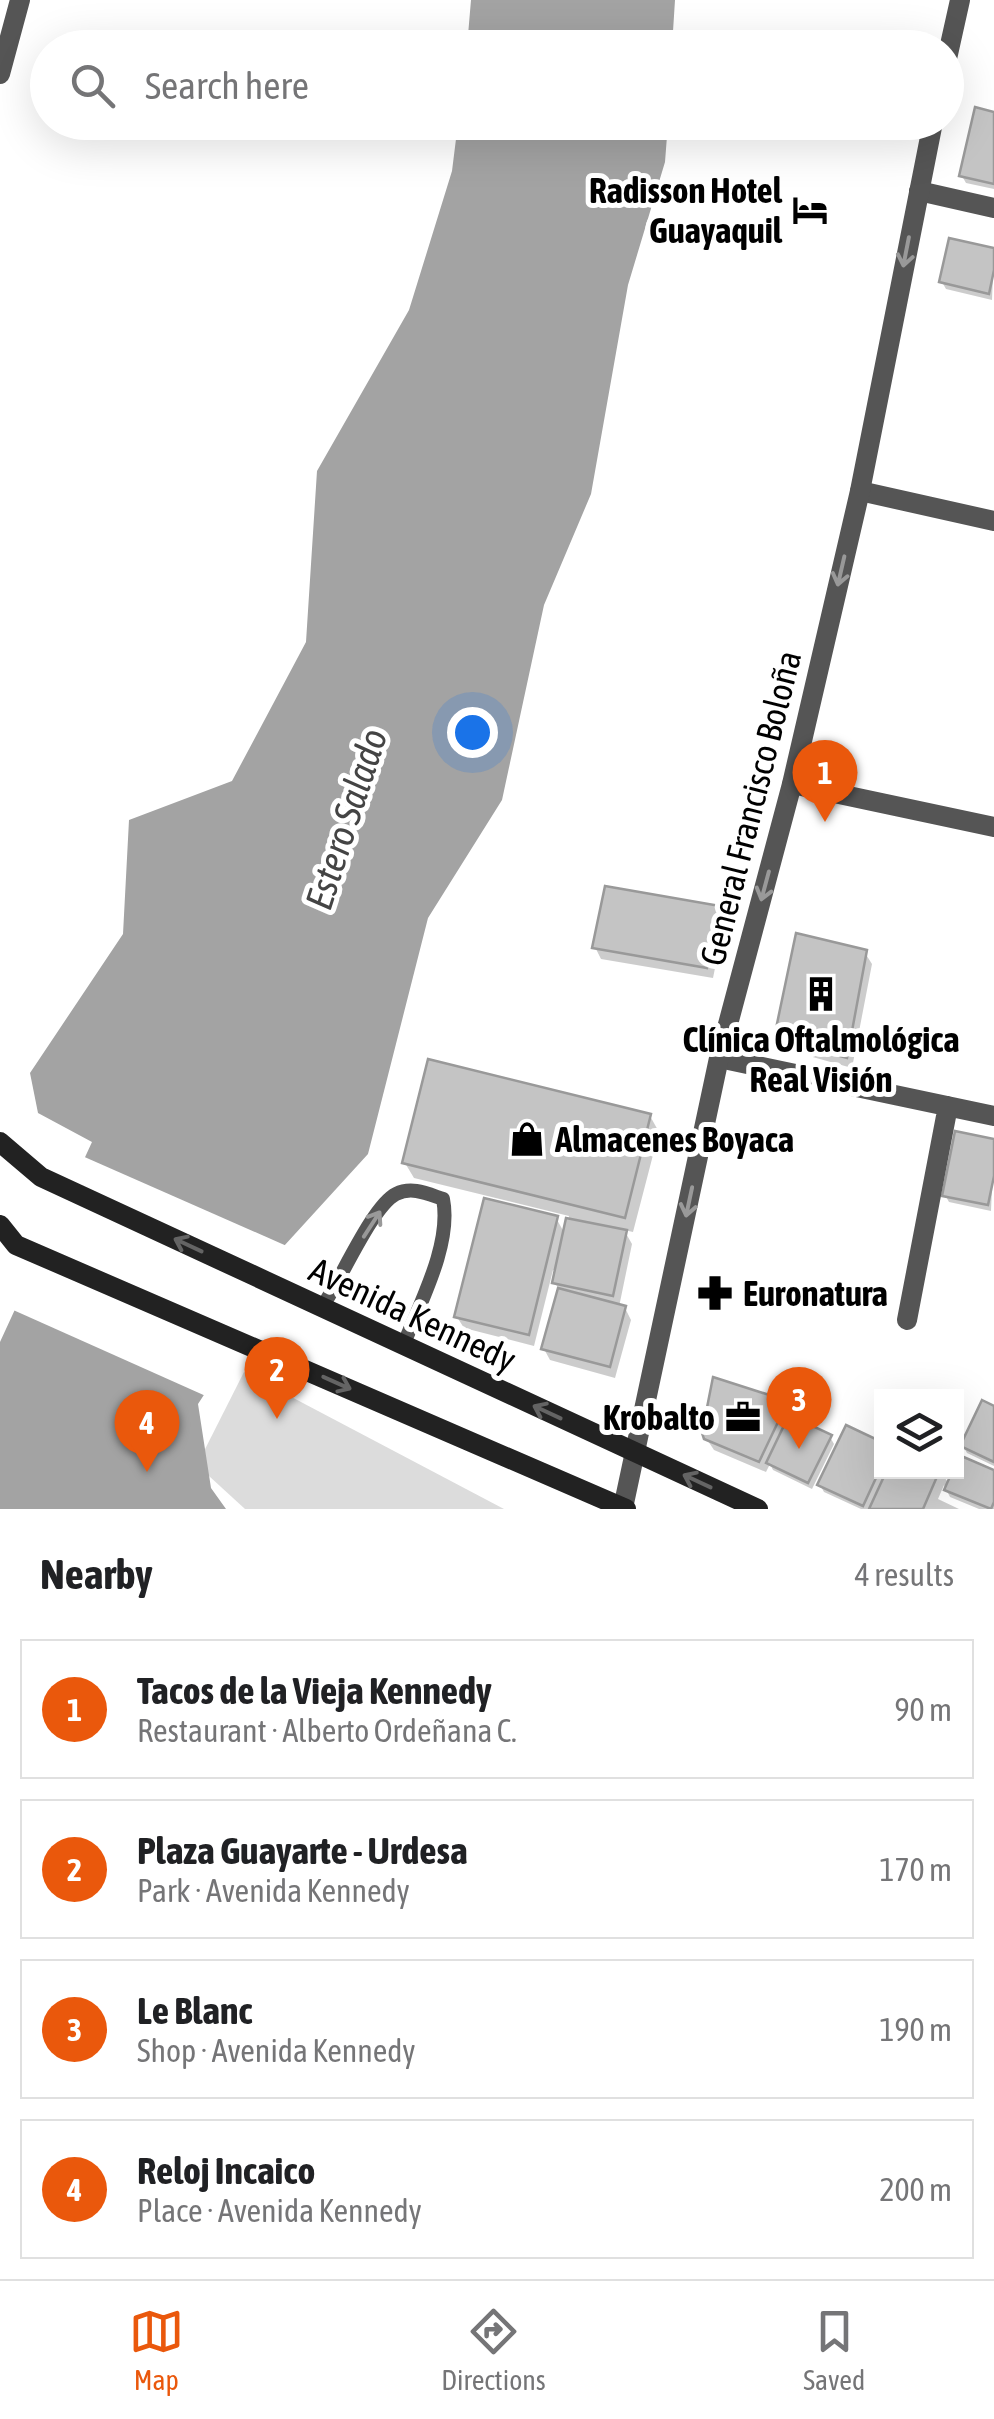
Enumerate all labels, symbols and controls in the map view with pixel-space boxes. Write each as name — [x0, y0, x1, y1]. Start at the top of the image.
search box — [30, 30, 964, 140]
icon: search — [65, 58, 120, 113]
text: Search here — [145, 64, 309, 107]
place label: Radisson Hotel Guayaquil — [589, 170, 783, 250]
hotel icon: Radisson Hotel Guayaquil — [791, 191, 829, 229]
one-way arrow — [896, 235, 915, 267]
one-way arrow — [831, 554, 849, 586]
street label: General Francisco Boloña — [692, 647, 808, 969]
your location — [447, 707, 498, 758]
water label: Estero Salado — [297, 723, 395, 915]
pin: 1 — [792, 740, 858, 822]
one-way arrow — [754, 870, 773, 901]
building icon: Clínica Oftalmológica Real Visión — [802, 975, 840, 1013]
place label: Clínica Oftalmológica Real Visión — [682, 1019, 960, 1099]
place label: Almacenes Boyaca — [554, 1119, 794, 1159]
shop icon: Almacenes Boyaca — [508, 1120, 546, 1158]
one-way arrow — [678, 1185, 697, 1217]
one-way arrow — [362, 1210, 383, 1238]
one-way arrow — [174, 1234, 204, 1253]
street label: Avenida Kennedy — [304, 1249, 522, 1379]
place label: Euronatura — [743, 1273, 888, 1313]
pharmacy icon: Euronatura — [696, 1274, 734, 1312]
pin: 2 — [244, 1336, 310, 1419]
pin: 3 — [766, 1366, 832, 1449]
one-way arrow — [321, 1375, 352, 1393]
map controls — [874, 1389, 964, 1479]
button: layers — [874, 1389, 964, 1479]
pin: 4 — [114, 1390, 180, 1472]
place label: Krobalto — [603, 1397, 715, 1437]
office icon: Krobalto — [724, 1398, 762, 1436]
one-way arrow — [532, 1402, 563, 1420]
one-way arrow — [683, 1470, 713, 1489]
text: Nearby — [40, 1550, 153, 1598]
text: 4 results — [855, 1556, 954, 1593]
text: Tacos de la Vieja Kennedy — [137, 1669, 492, 1712]
text: 1 — [67, 1691, 82, 1728]
text: 90 m — [894, 1691, 952, 1728]
text: Restaurant · Alberto Ordeñana C. — [137, 1712, 517, 1749]
text: Plaza Guayarte - Urdesa — [137, 1829, 468, 1872]
text: 2 — [67, 1851, 82, 1888]
text: 170 m — [879, 1851, 952, 1888]
text: Park · Avenida Kennedy — [137, 1872, 410, 1909]
text: Le Blanc — [137, 1989, 252, 2032]
text: 3 — [67, 2011, 82, 2048]
text: 190 m — [879, 2011, 952, 2048]
text: Shop · Avenida Kennedy — [137, 2032, 416, 2069]
text: Reloj Incaico — [137, 2149, 315, 2192]
text: 4 — [67, 2171, 82, 2208]
text: 200 m — [879, 2171, 952, 2208]
text: Place · Avenida Kennedy — [137, 2192, 422, 2229]
tab: Map — [129, 2304, 184, 2396]
tab: Directions — [441, 2304, 546, 2396]
tab: Saved — [803, 2304, 865, 2396]

